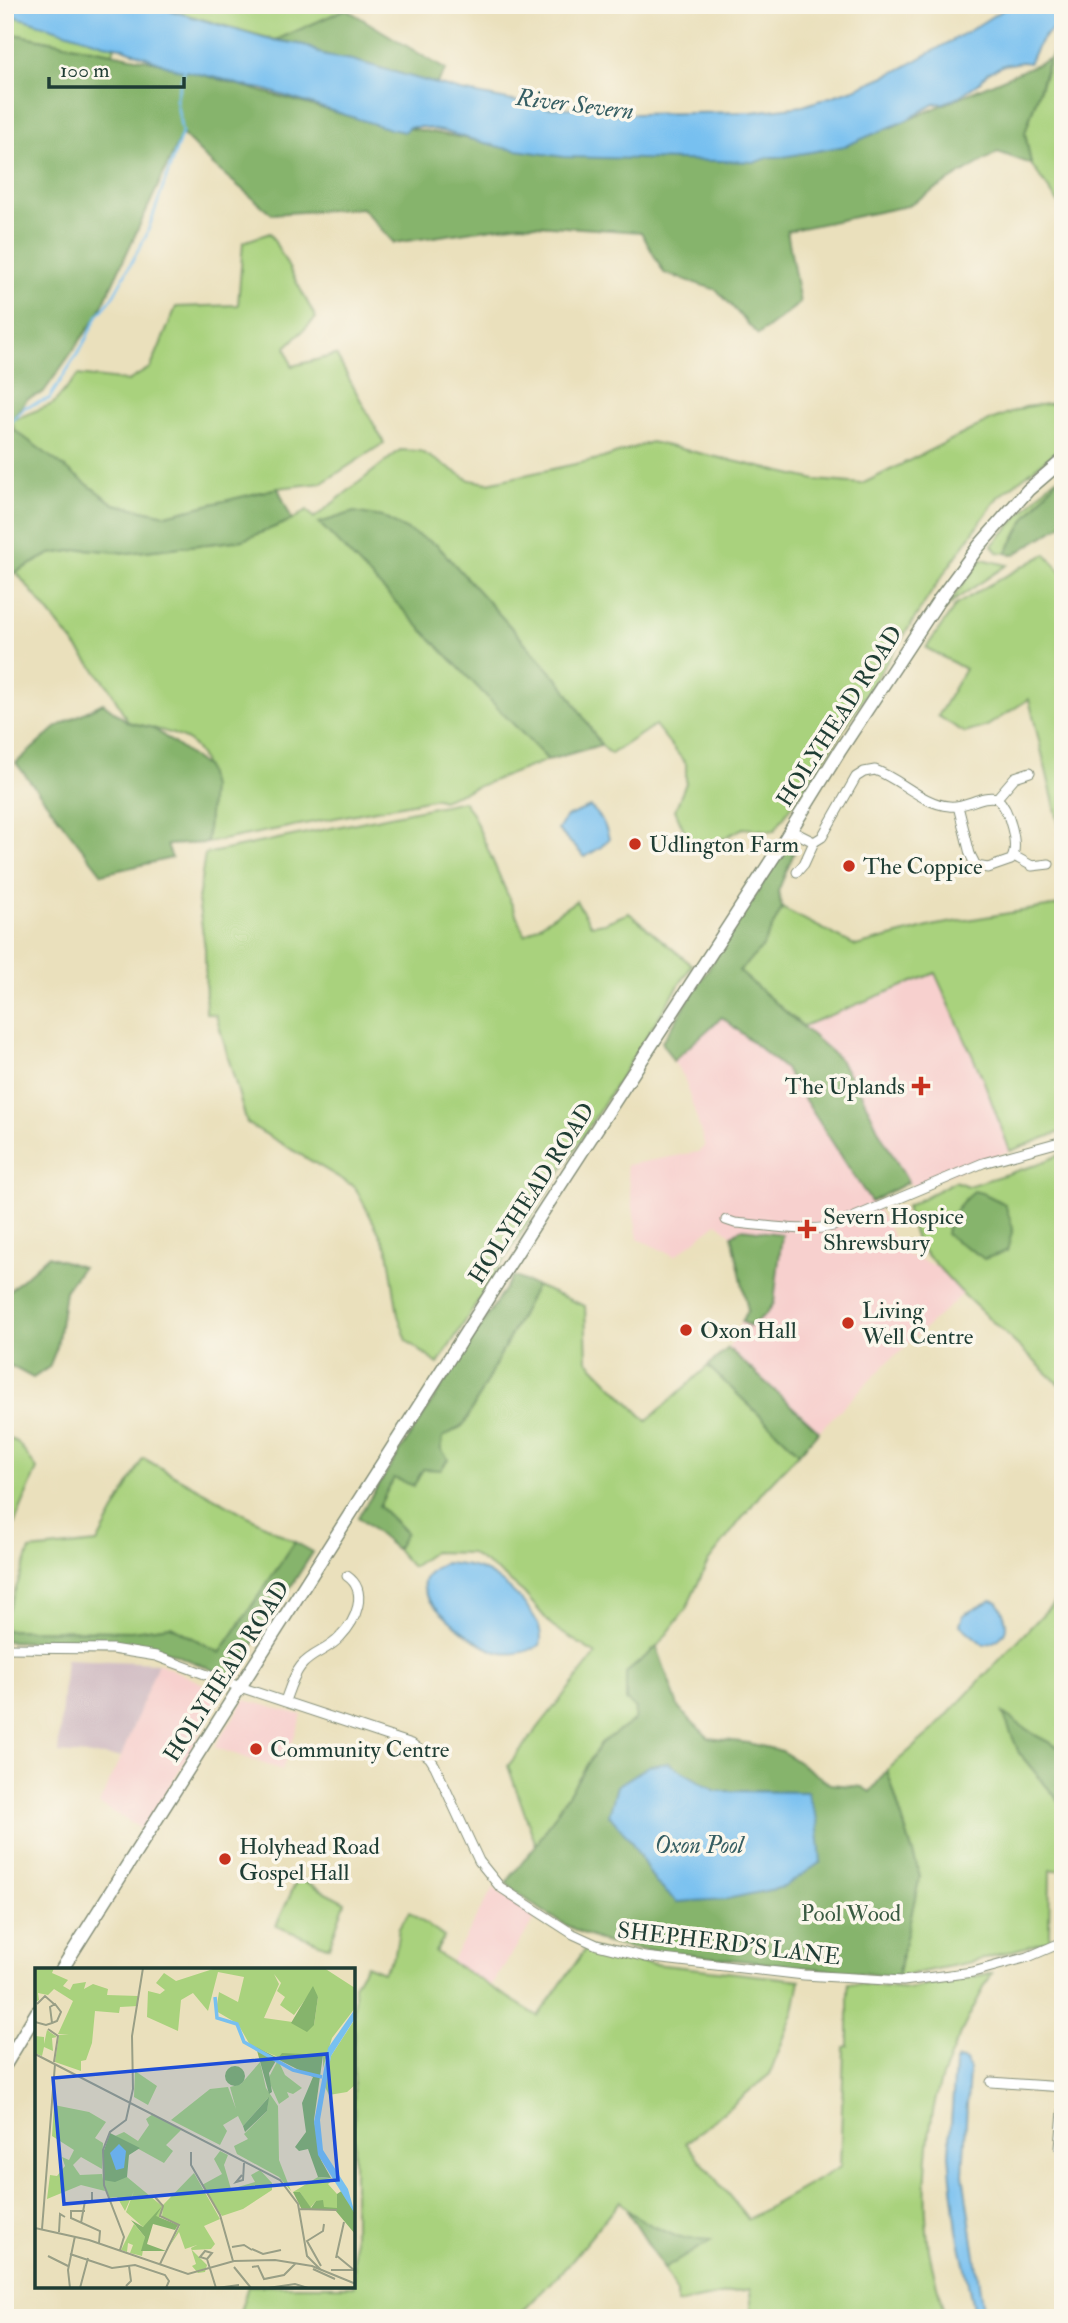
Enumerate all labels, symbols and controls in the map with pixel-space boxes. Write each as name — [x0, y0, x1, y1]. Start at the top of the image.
scale bar — [49, 46, 184, 90]
text: 100 m — [60, 57, 110, 84]
water label: River Severn — [513, 82, 635, 127]
street label: HOLYHEAD ROAD — [770, 620, 909, 812]
place label: Udlington Farm — [649, 830, 799, 859]
marker: Udlington Farm — [627, 836, 643, 852]
place label: The Coppice — [863, 852, 983, 882]
marker: The Coppice — [841, 858, 857, 874]
place label: The Uplands — [785, 1072, 905, 1102]
marker: The Uplands — [911, 1076, 931, 1096]
street label: HOLYHEAD ROAD — [462, 1097, 601, 1289]
place label: Severn Hospice Shrewsbury — [823, 1202, 964, 1257]
marker: Severn Hospice Shrewsbury — [797, 1219, 817, 1239]
place label: Living Well Centre — [861, 1296, 974, 1351]
marker: Living Well Centre — [840, 1315, 856, 1331]
place label: Oxon Hall — [700, 1316, 797, 1345]
marker: Oxon Hall — [678, 1322, 694, 1338]
street label: HOLYHEAD ROAD — [157, 1575, 296, 1767]
place label: Community Centre — [270, 1735, 450, 1764]
marker: Community Centre — [248, 1741, 264, 1757]
water label: Oxon Pool — [654, 1830, 746, 1861]
place label: Holyhead Road Gospel Hall — [239, 1832, 380, 1888]
marker: Holyhead Road Gospel Hall — [217, 1851, 233, 1867]
park label: Pool Wood — [801, 1899, 901, 1928]
street label: SHEPHERD'S LANE — [616, 1915, 842, 1972]
inset map — [35, 1968, 355, 2288]

